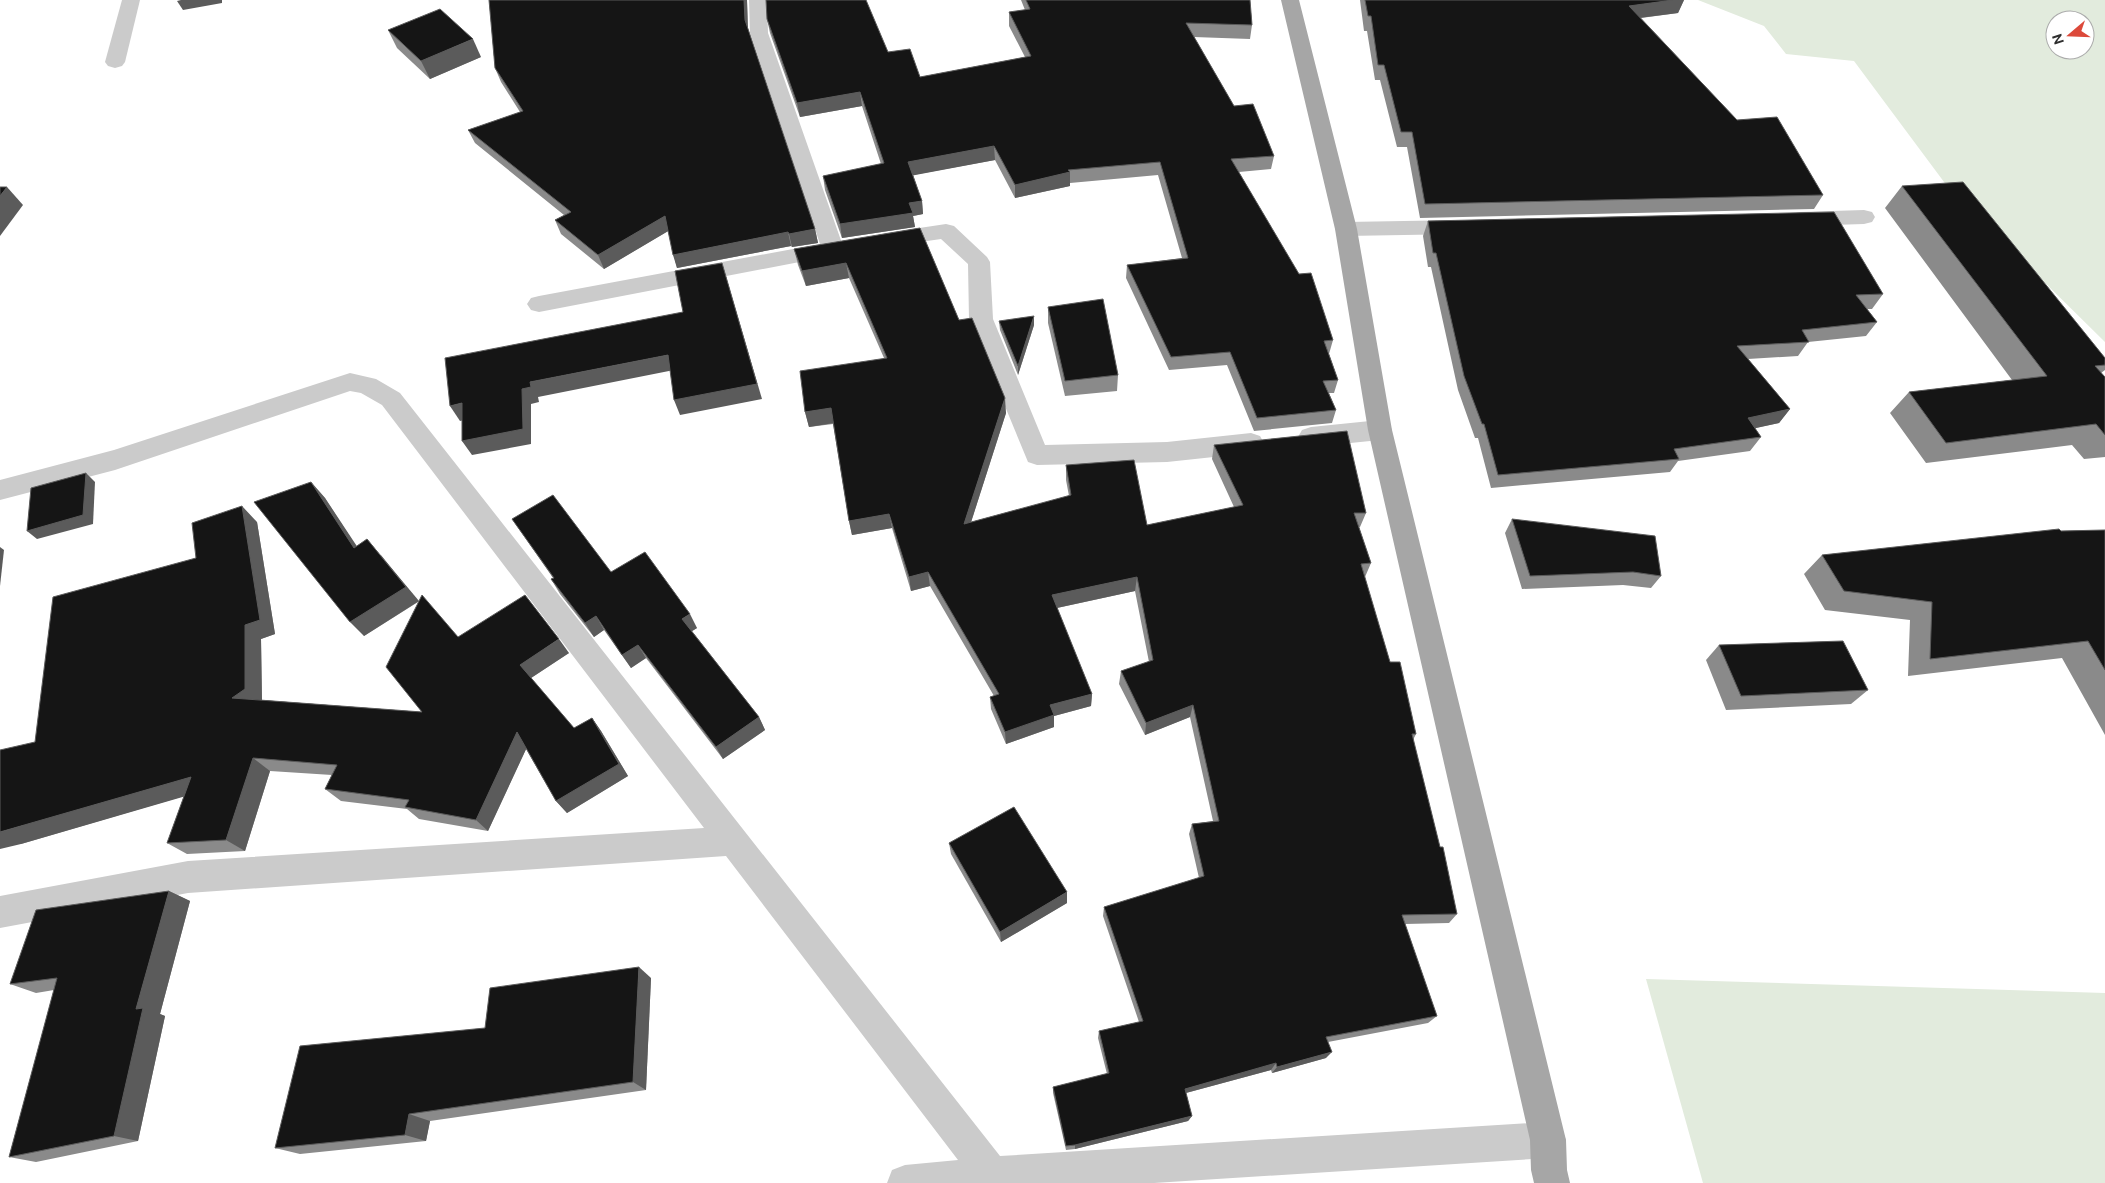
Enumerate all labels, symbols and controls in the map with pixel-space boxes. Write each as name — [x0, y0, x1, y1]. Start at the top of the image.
north arrow — [2045, 10, 2095, 60]
text: N — [2048, 32, 2067, 47]

